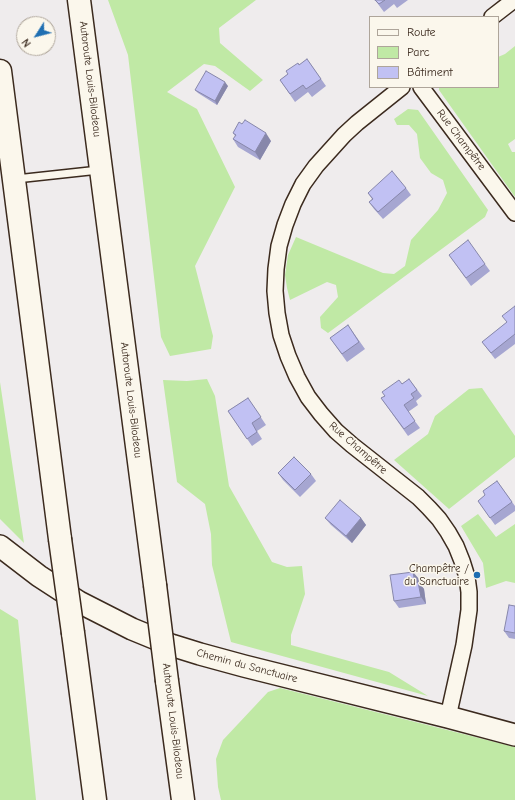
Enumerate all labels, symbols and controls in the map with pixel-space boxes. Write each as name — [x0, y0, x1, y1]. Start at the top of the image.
north arrow — [16, 16, 56, 56]
legend — [369, 16, 499, 88]
street label: Autoroute Louis-Bilodeau — [76, 20, 104, 138]
text: Route — [407, 25, 436, 39]
text: N — [19, 36, 34, 49]
text: Parc — [407, 45, 430, 59]
text: Bâtiment — [407, 65, 453, 79]
street label: Rue Champêtre — [434, 107, 488, 173]
street label: Autoroute Louis-Bilodeau — [117, 341, 145, 459]
street label: Rue Champêtre — [326, 419, 390, 477]
place label: Champêtre / du Sanctuaire — [404, 562, 469, 588]
marker: Champêtre / du Sanctuaire — [472, 570, 482, 580]
street label: Chemin du Sanctuaire — [195, 646, 299, 686]
street label: Autoroute Louis-Bilodeau — [159, 662, 187, 780]

